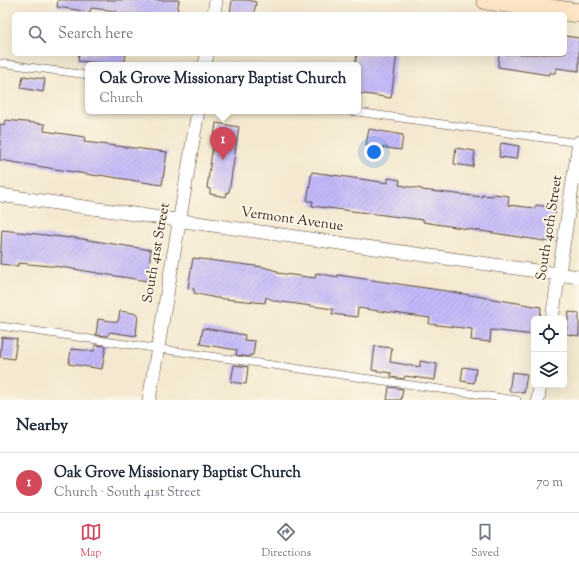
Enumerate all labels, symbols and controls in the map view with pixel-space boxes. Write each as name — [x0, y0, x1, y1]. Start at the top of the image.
search box — [12, 12, 567, 56]
icon: search — [26, 23, 48, 45]
text: Search here — [58, 24, 133, 45]
popup — [85, 62, 361, 114]
text: Oak Grove Missionary Baptist Church — [99, 69, 347, 90]
text: Church — [99, 90, 143, 108]
pin: 1 — [210, 127, 236, 160]
your location — [364, 142, 384, 162]
street label: South 40th Street — [532, 174, 568, 282]
street label: South 41st Street — [138, 201, 176, 305]
street label: Vermont Avenue — [239, 203, 345, 237]
map controls — [531, 316, 567, 388]
button: locate — [531, 316, 567, 352]
button: layers — [531, 352, 567, 388]
text: Nearby — [16, 414, 68, 438]
text: Oak Grove Missionary Baptist Church — [54, 463, 301, 484]
text: 1 — [27, 474, 31, 492]
text: 70 m — [536, 474, 563, 492]
text: Church · South 41st Street — [54, 484, 201, 502]
tab: Map — [80, 521, 102, 561]
tab: Directions — [262, 521, 311, 561]
tab: Saved — [471, 521, 499, 561]

